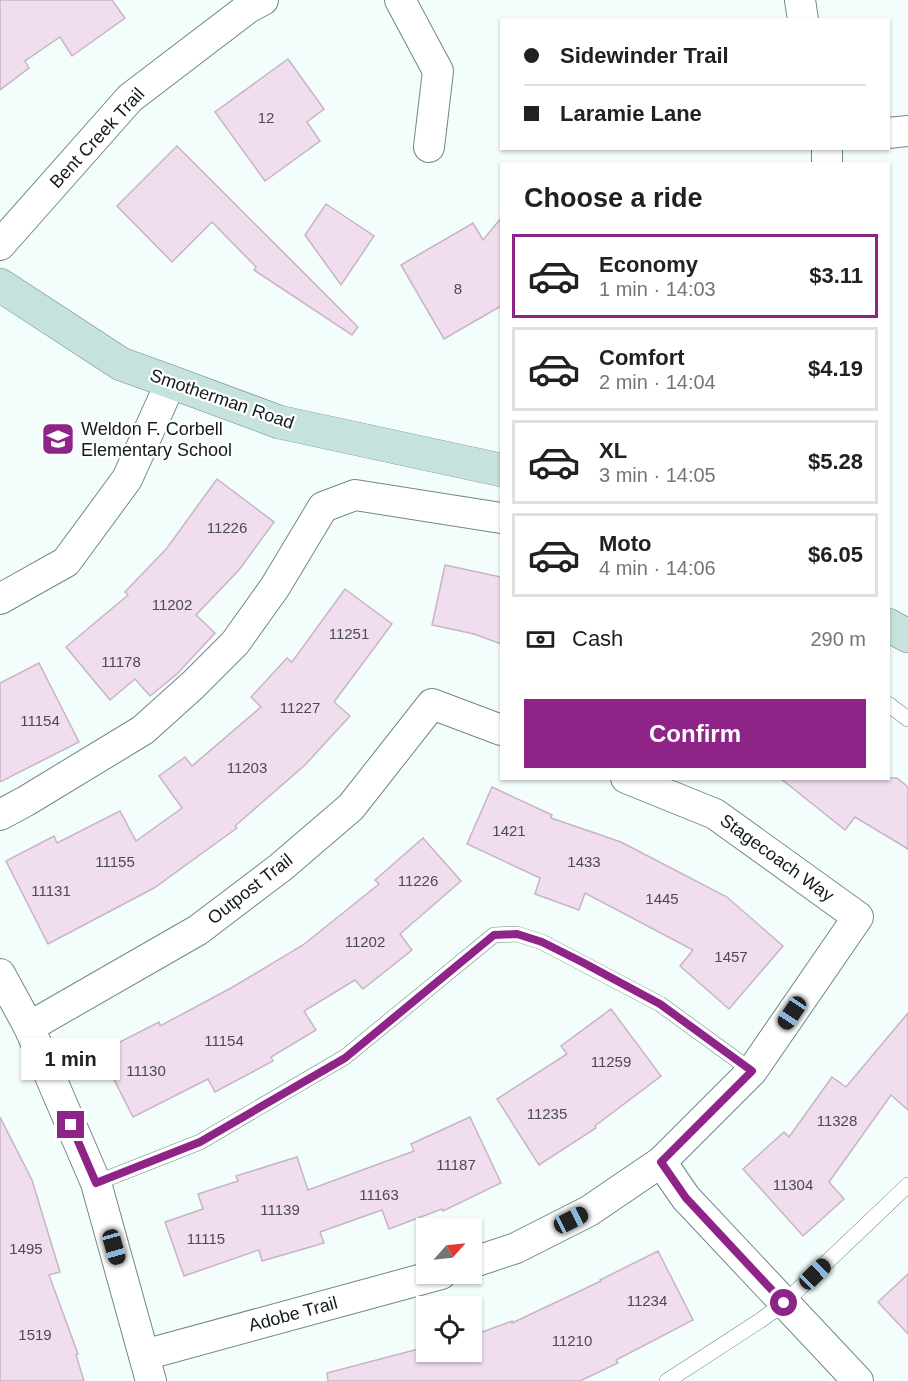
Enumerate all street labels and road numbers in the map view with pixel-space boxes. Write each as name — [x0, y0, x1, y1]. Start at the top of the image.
street label: Bent Creek Trail — [46, 84, 148, 192]
street label: Smotherman Road — [147, 365, 297, 433]
street label: Stagecoach Way — [716, 810, 838, 906]
street label: Outpost Trail — [204, 850, 296, 928]
street label: Adobe Trail — [246, 1293, 340, 1335]

